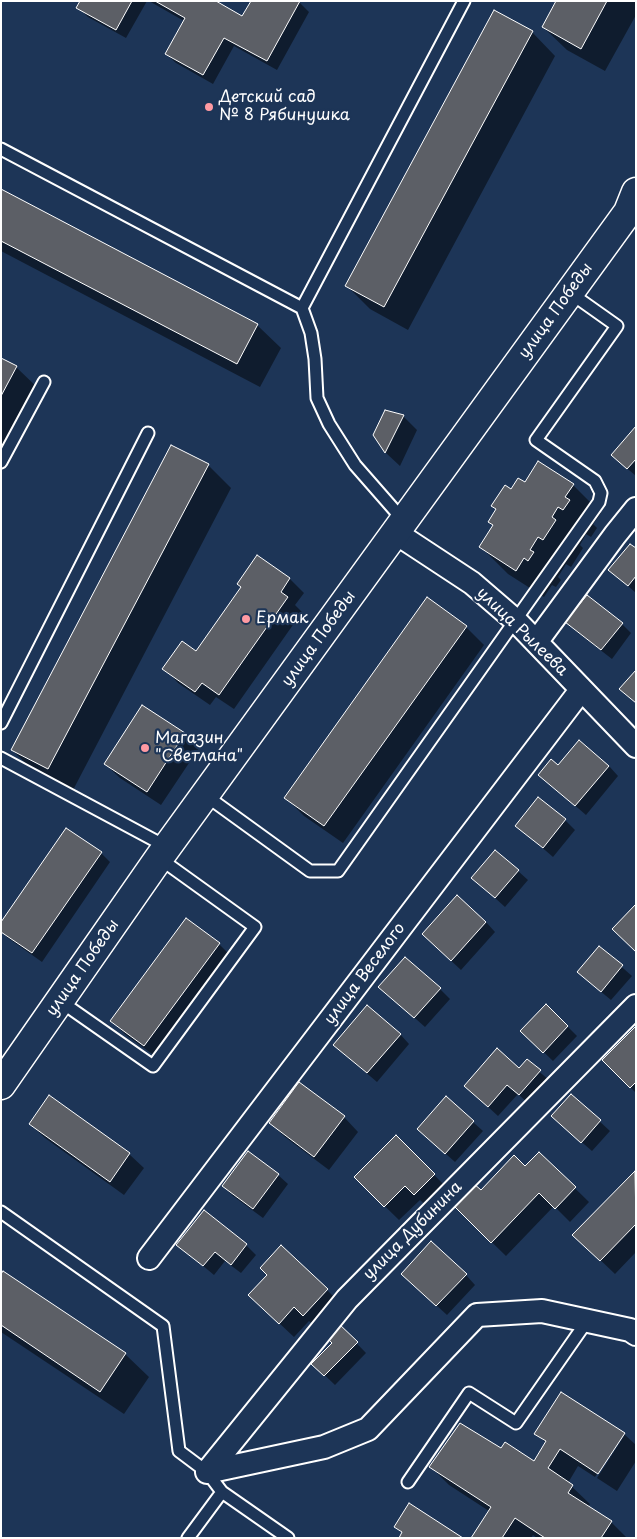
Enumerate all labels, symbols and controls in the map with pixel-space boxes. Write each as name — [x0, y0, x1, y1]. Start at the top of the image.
place label: Детский сад № 8 Рябинушка — [219, 88, 350, 126]
marker: Детский сад № 8 Рябинушка — [203, 101, 215, 113]
street label: улица Победы — [515, 259, 597, 363]
street label: улица Рылеева — [473, 584, 571, 680]
street label: улица Победы — [278, 587, 360, 691]
place label: Ермак — [256, 609, 308, 629]
marker: Ермак — [240, 613, 252, 625]
place label: Магазин "Светлана" — [155, 729, 243, 767]
marker: Магазин "Светлана" — [139, 742, 151, 754]
street label: улица Победы — [43, 916, 123, 1020]
street label: улица Веселого — [320, 919, 410, 1029]
street label: улица Дубинина — [360, 1178, 466, 1284]

